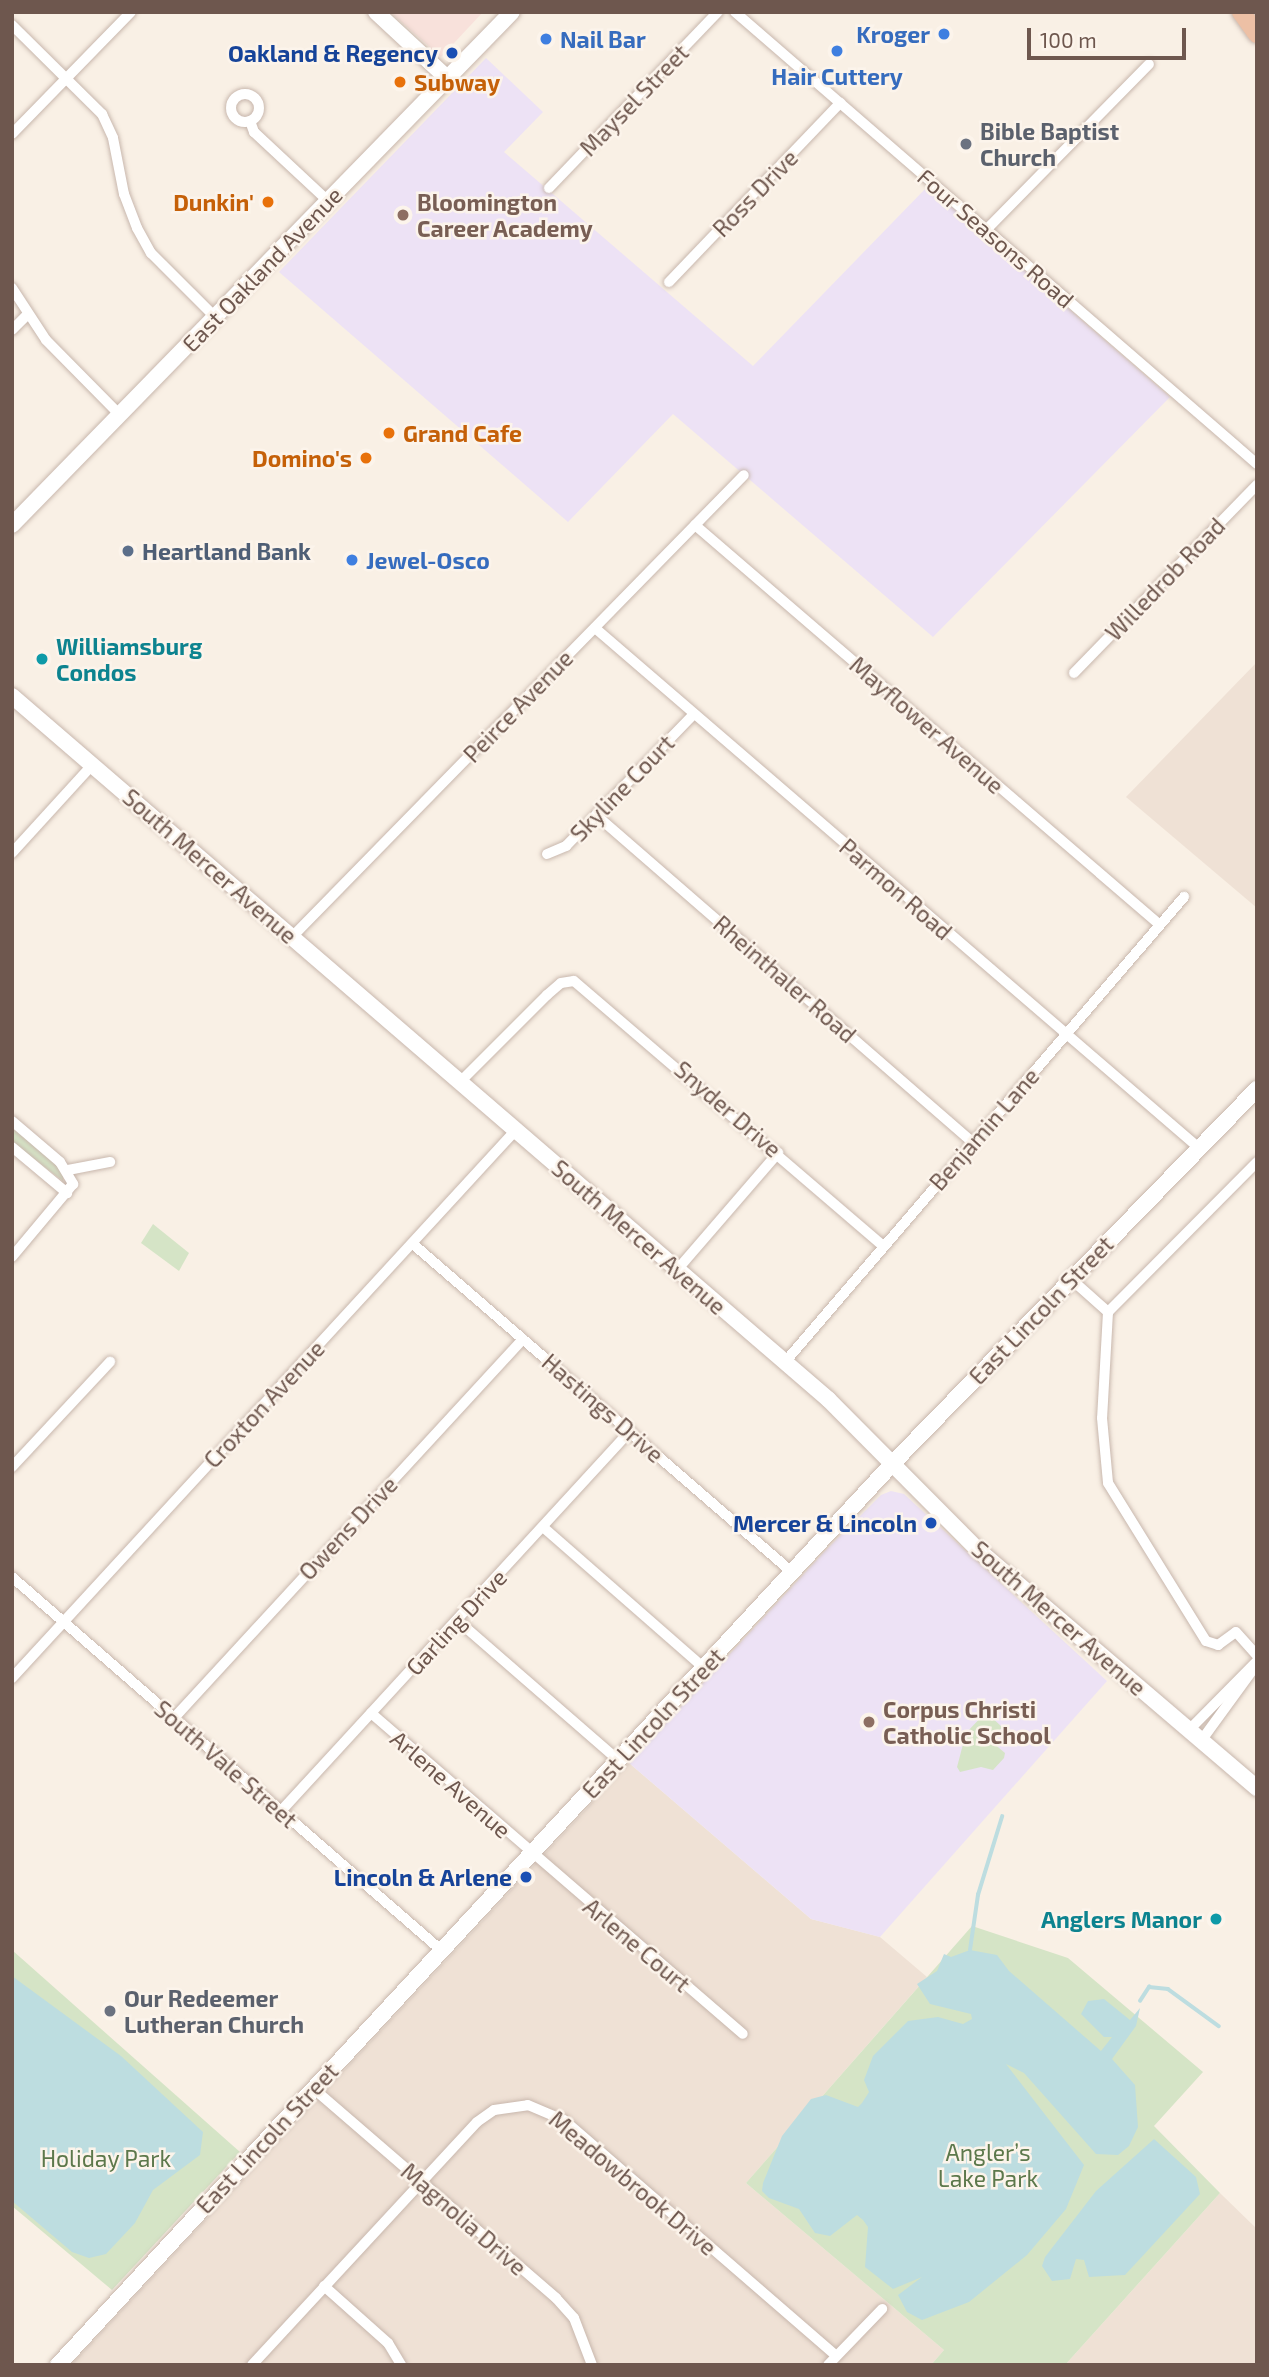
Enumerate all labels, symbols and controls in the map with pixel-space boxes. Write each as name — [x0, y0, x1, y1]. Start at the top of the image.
scale bar — [1031, 14, 1190, 58]
place label: Kroger — [856, 20, 930, 48]
place label: Nail Bar — [560, 25, 646, 53]
marker: Kroger — [936, 26, 952, 42]
text: 100 m — [1040, 27, 1097, 52]
marker: Nail Bar — [538, 31, 554, 47]
street label: Maysel Street — [574, 38, 694, 162]
place label: Oakland & Regency — [228, 39, 438, 67]
marker: Hair Cuttery — [829, 43, 845, 59]
marker: Oakland & Regency — [444, 45, 460, 61]
place label: Hair Cuttery — [771, 62, 903, 90]
place label: Subway — [414, 68, 500, 96]
marker: Subway — [392, 74, 408, 90]
place label: Bible Baptist Church — [980, 117, 1119, 171]
marker: Bible Baptist Church — [958, 136, 974, 152]
street label: Ross Drive — [707, 144, 803, 242]
street label: Four Seasons Road — [912, 163, 1080, 313]
street label: East Oakland Avenue — [176, 181, 348, 357]
place label: Dunkin' — [173, 188, 254, 216]
place label: Bloomington Career Academy — [417, 188, 594, 242]
marker: Dunkin' — [260, 194, 276, 210]
marker: Bloomington Career Academy — [395, 207, 411, 223]
place label: Grand Cafe — [403, 419, 522, 447]
marker: Grand Cafe — [381, 425, 397, 441]
place label: Domino's — [252, 444, 352, 472]
marker: Domino's — [358, 450, 374, 466]
street label: Willedrob Road — [1100, 512, 1230, 646]
place label: Heartland Bank — [142, 537, 311, 565]
marker: Heartland Bank — [120, 543, 136, 559]
place label: Jewel-Osco — [366, 546, 490, 574]
marker: Jewel-Osco — [344, 552, 360, 568]
place label: Williamsburg Condos — [56, 632, 202, 686]
street label: Peirce Avenue — [457, 644, 579, 768]
street label: Mayflower Avenue — [844, 650, 1010, 800]
marker: Williamsburg Condos — [34, 651, 50, 667]
street label: Skyline Court — [564, 729, 680, 847]
street label: South Mercer Avenue — [117, 783, 303, 949]
street label: Parmon Road — [834, 833, 958, 945]
street label: Rheinthaler Road — [708, 909, 862, 1049]
street label: Snyder Drive — [669, 1055, 787, 1163]
street label: Benjamin Lane — [923, 1062, 1045, 1196]
street label: South Mercer Avenue — [546, 1154, 732, 1320]
street label: East Lincoln Street — [963, 1230, 1119, 1390]
street label: Croxton Avenue — [198, 1334, 330, 1474]
street label: Hastings Drive — [537, 1348, 669, 1468]
street label: Owens Drive — [293, 1471, 403, 1585]
place label: Mercer & Lincoln — [732, 1509, 917, 1537]
marker: Mercer & Lincoln — [923, 1515, 939, 1531]
street label: South Mercer Avenue — [966, 1535, 1152, 1701]
street label: Garling Drive — [400, 1563, 512, 1681]
street label: East Lincoln Street — [576, 1642, 730, 1804]
street label: South Vale Street — [149, 1694, 303, 1834]
place label: Corpus Christi Catholic School — [883, 1695, 1051, 1749]
marker: Corpus Christi Catholic School — [861, 1714, 877, 1730]
street label: Arlene Avenue — [385, 1724, 517, 1844]
place label: Lincoln & Arlene — [333, 1863, 512, 1891]
marker: Lincoln & Arlene — [518, 1869, 534, 1885]
street label: Arlene Court — [578, 1892, 696, 1998]
place label: Anglers Manor — [1041, 1905, 1202, 1933]
marker: Anglers Manor — [1208, 1911, 1224, 1927]
place label: Our Redeemer Lutheran Church — [124, 1984, 304, 2038]
marker: Our Redeemer Lutheran Church — [102, 2003, 118, 2019]
street label: East Lincoln Street — [190, 2057, 344, 2219]
street label: Meadowbrook Drive — [544, 2105, 722, 2261]
park label: Angler’s Lake Park — [938, 2138, 1038, 2192]
park label: Holiday Park — [40, 2144, 172, 2172]
street label: Magnolia Drive — [396, 2157, 532, 2281]

